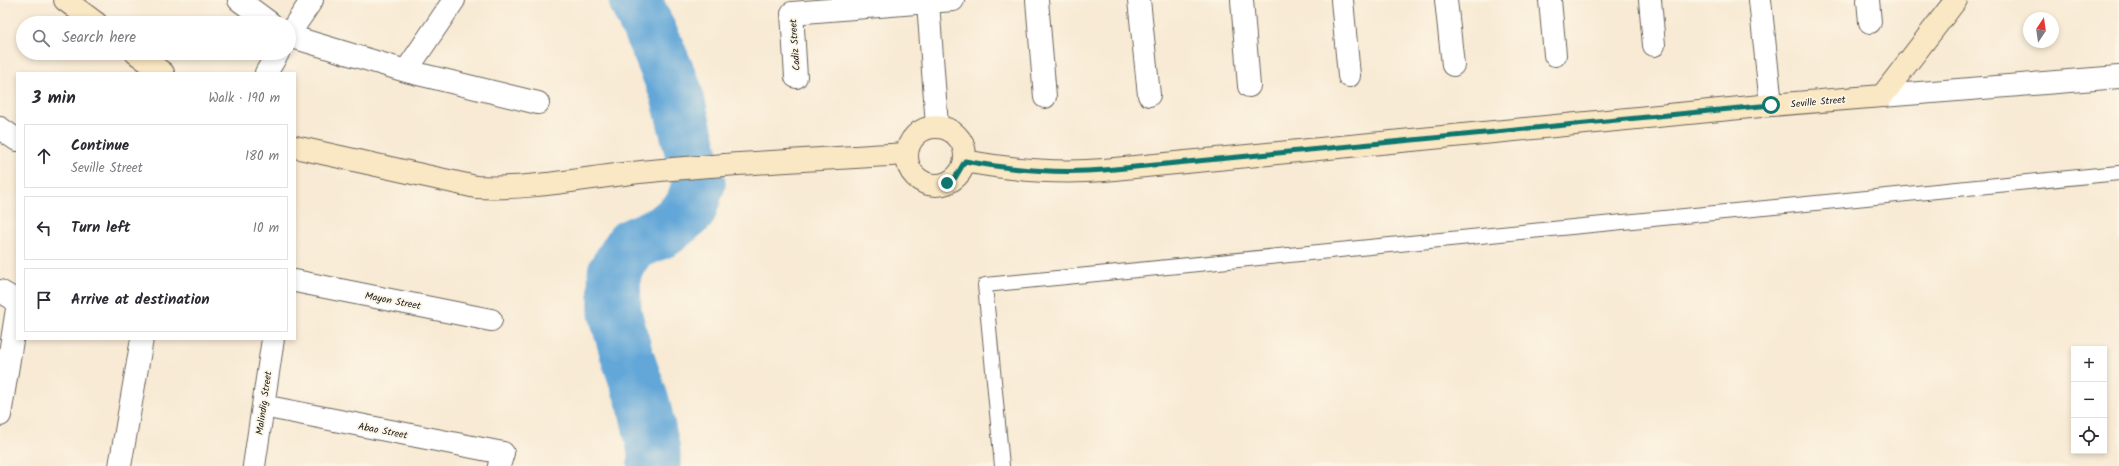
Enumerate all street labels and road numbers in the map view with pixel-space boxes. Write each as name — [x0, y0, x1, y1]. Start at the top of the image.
street label: Cadiz Street — [785, 18, 805, 71]
street label: Seville Street — [1790, 92, 1846, 112]
street label: Mayon Street — [364, 288, 422, 314]
street label: Malindig Street — [252, 370, 276, 436]
street label: Abao Street — [357, 418, 409, 444]

